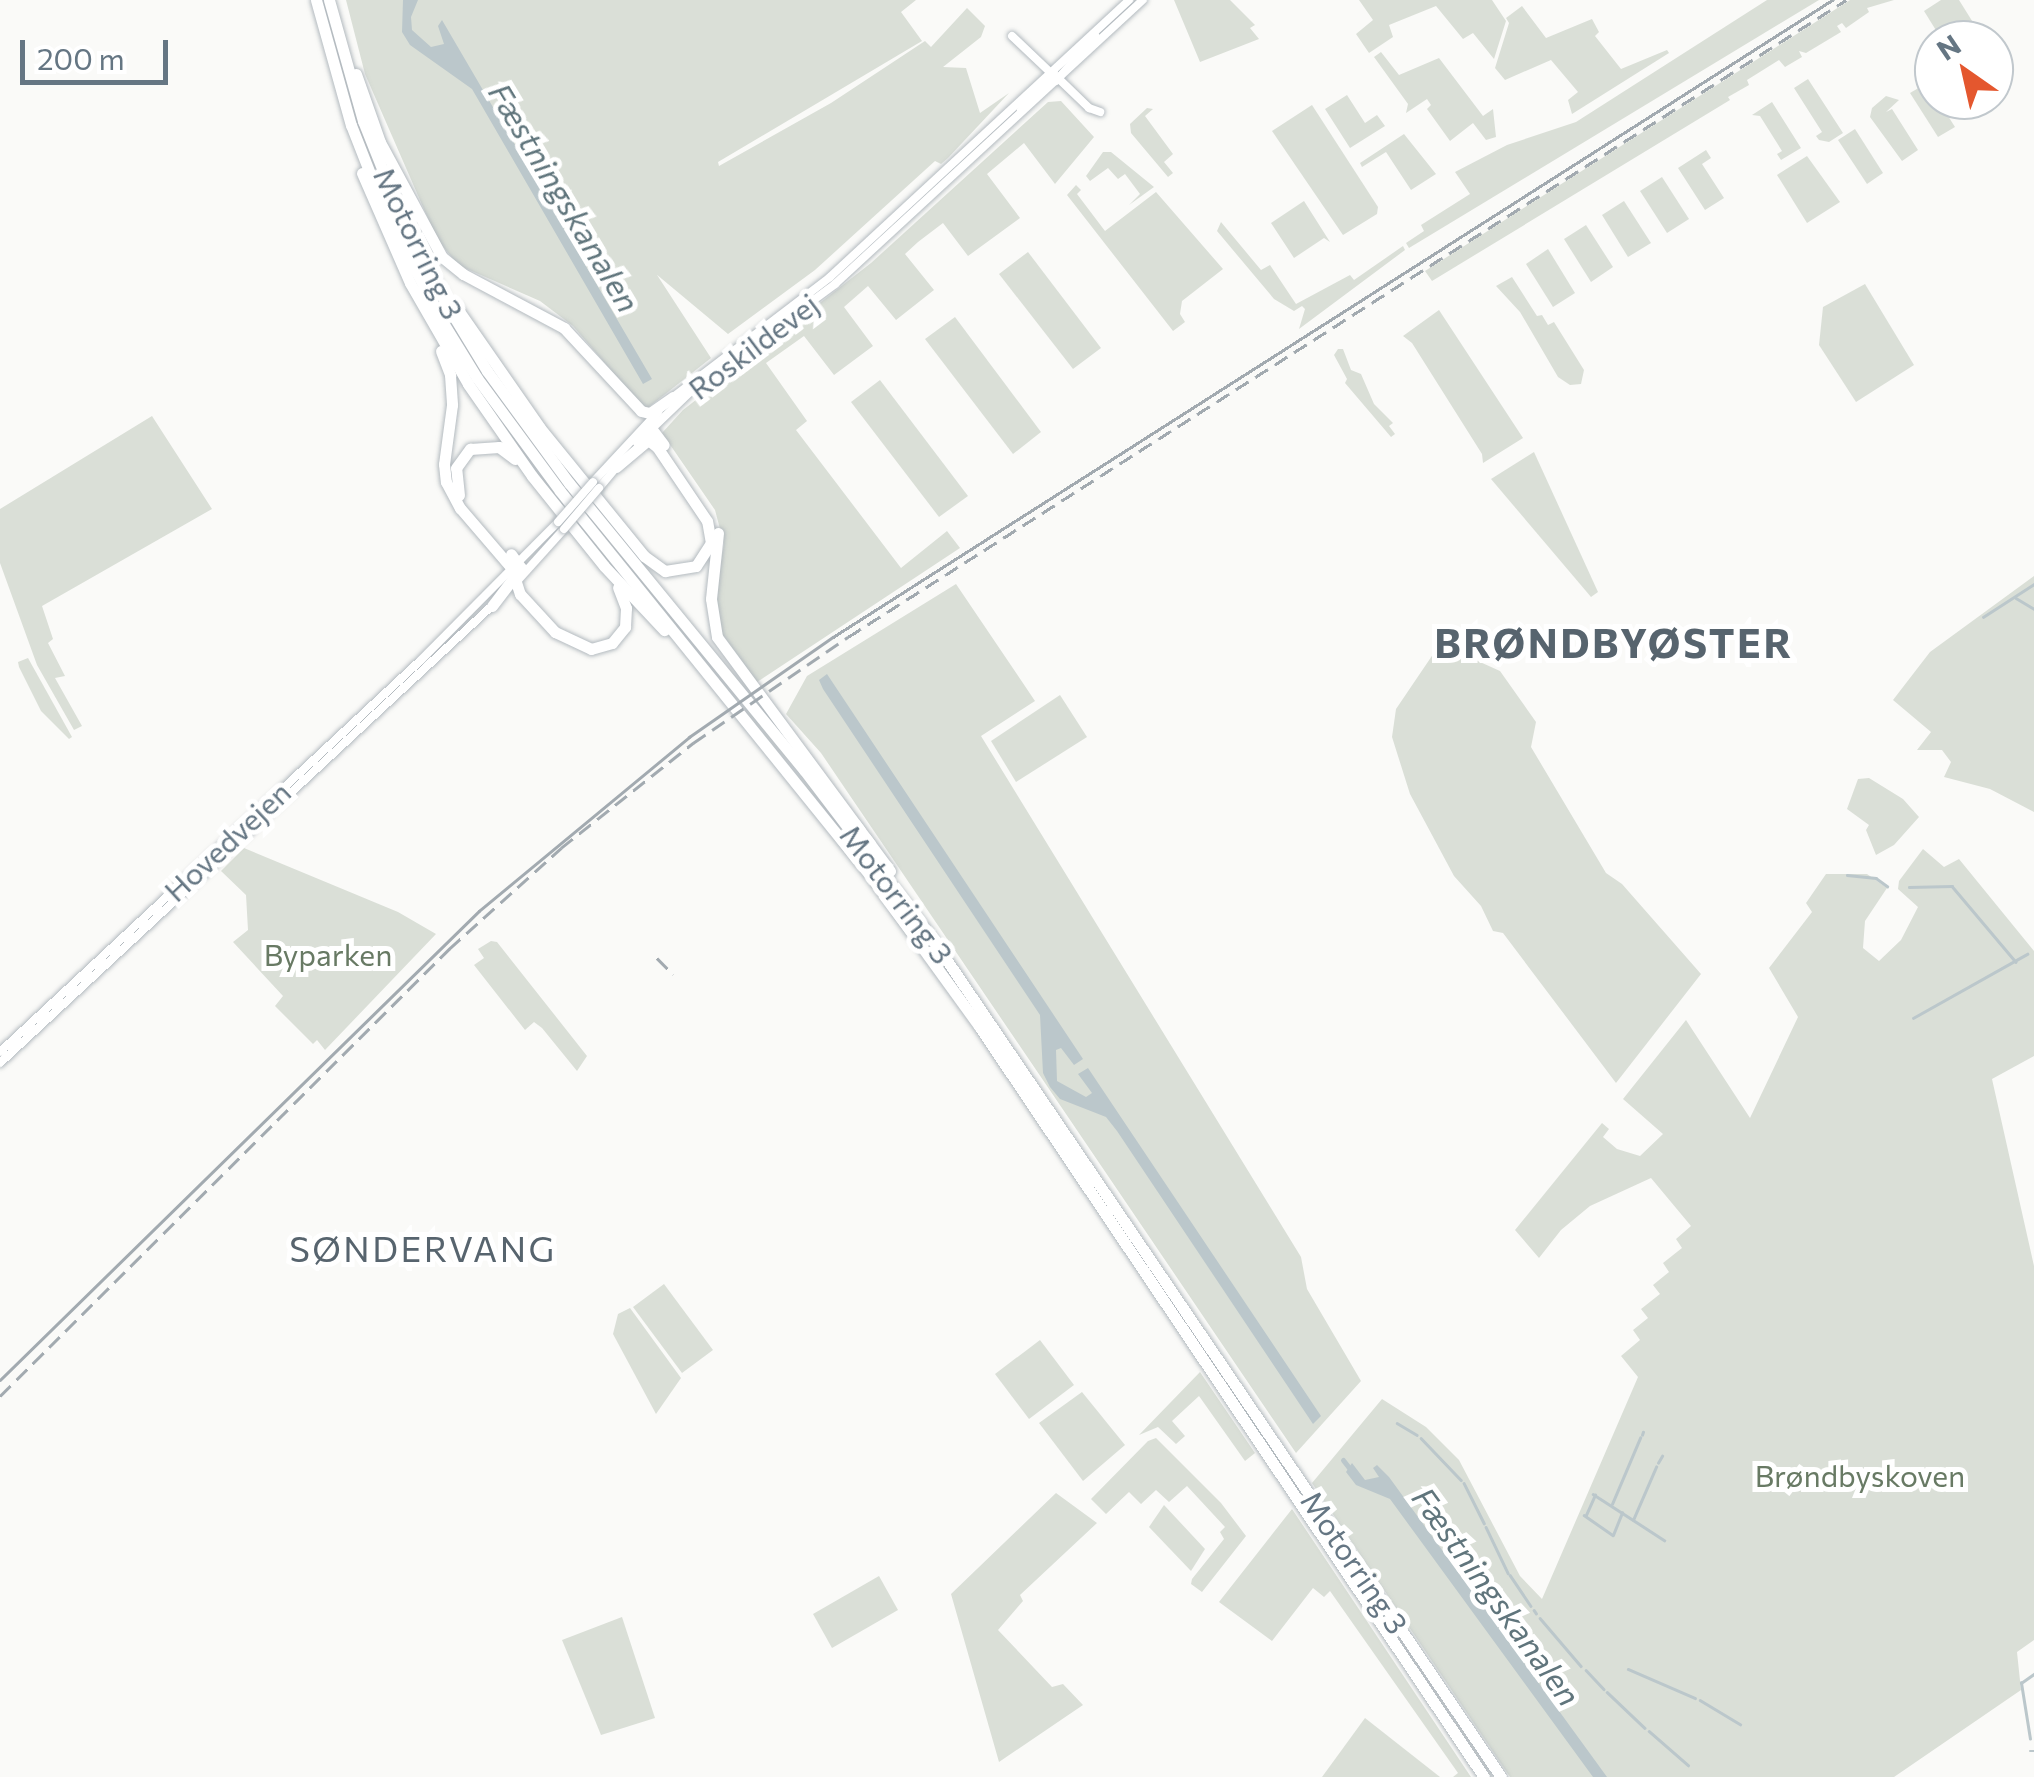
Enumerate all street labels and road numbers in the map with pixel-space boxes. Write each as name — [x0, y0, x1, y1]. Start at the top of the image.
street label: Motorring 3 — [367, 161, 471, 325]
street label: Roskildevej — [681, 286, 825, 406]
street label: Hovedvejen — [156, 774, 298, 908]
street label: Motorring 3 — [833, 818, 961, 970]
street label: Motorring 3 — [1294, 1484, 1416, 1640]

